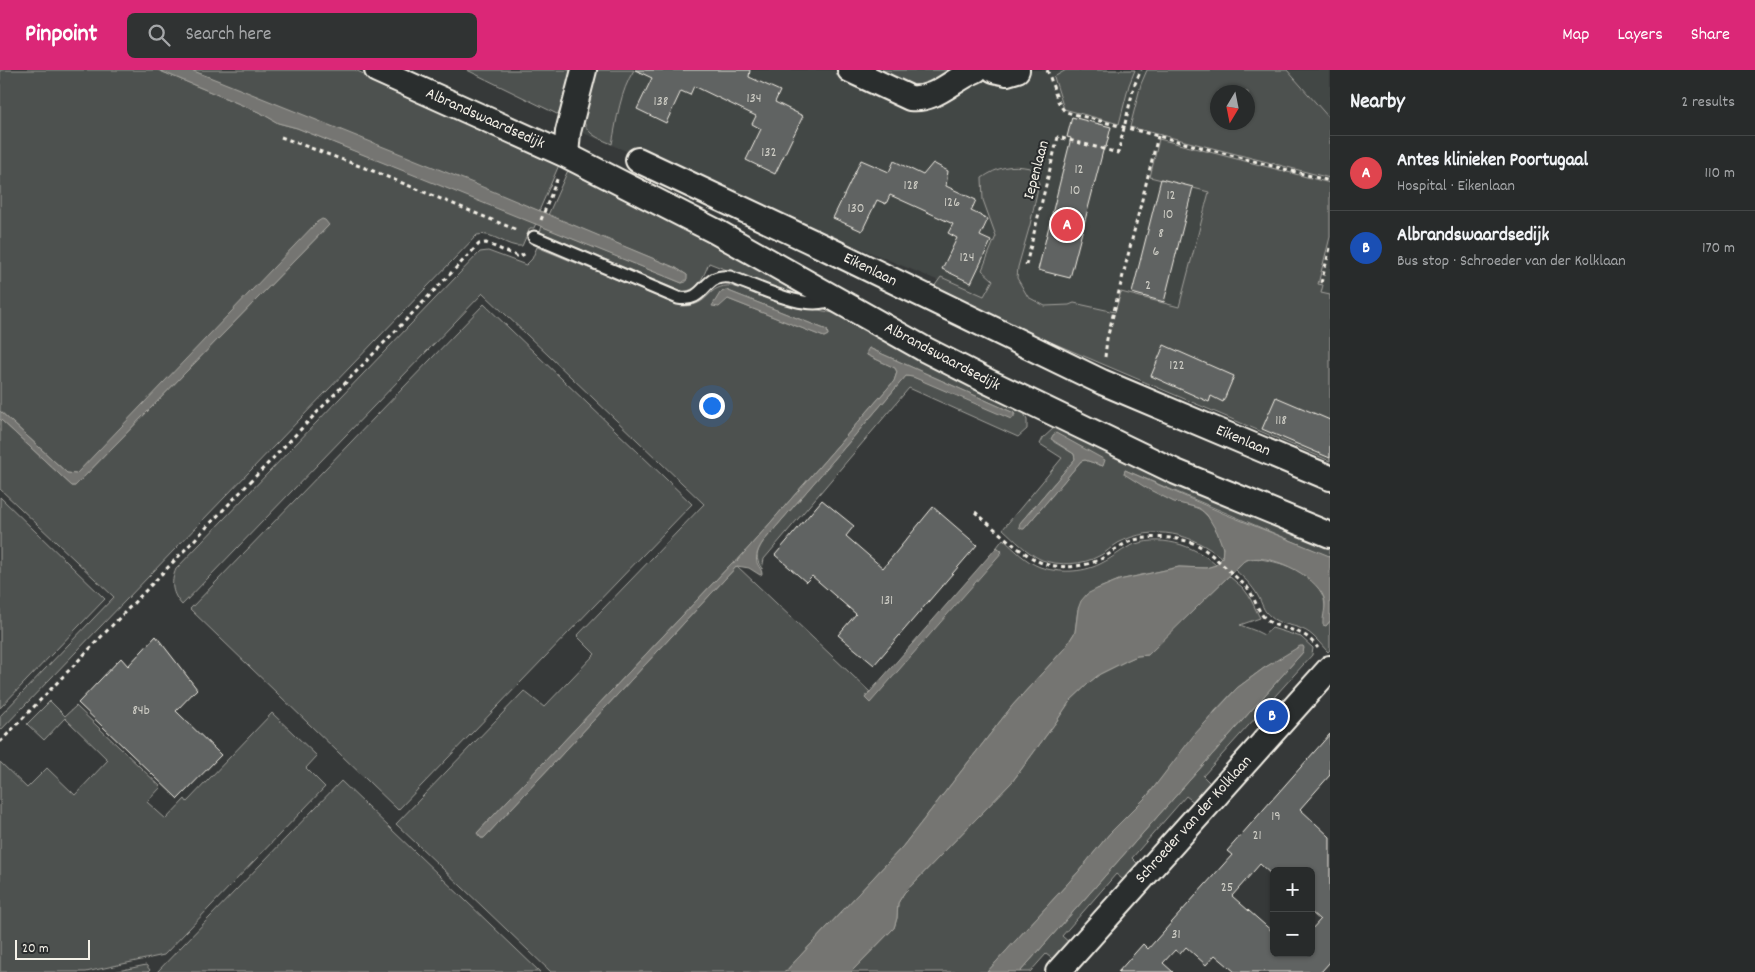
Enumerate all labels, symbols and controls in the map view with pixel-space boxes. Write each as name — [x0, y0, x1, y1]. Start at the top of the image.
search box — [127, 13, 477, 58]
text: Pinpoint — [25, 18, 97, 52]
icon: search — [145, 21, 173, 49]
text: Search here — [185, 22, 271, 49]
text: Map — [1562, 23, 1589, 48]
text: Layers — [1617, 23, 1663, 48]
text: Share — [1691, 23, 1730, 48]
street label: Albrandswaardsedijk — [422, 82, 548, 156]
north arrow — [1210, 85, 1255, 130]
text: Nearby — [1350, 88, 1405, 118]
house number: 134 — [746, 89, 762, 109]
text: 2 results — [1681, 91, 1735, 114]
house number: 138 — [654, 92, 669, 112]
street label: Iepenlaan — [1018, 138, 1056, 202]
house number: 132 — [761, 143, 777, 163]
text: Antes klinieken Poortugaal — [1397, 148, 1588, 175]
house number: 12 — [1074, 160, 1084, 180]
text: A — [1362, 162, 1370, 185]
text: 110 m — [1705, 162, 1735, 185]
text: Hospital · Eikenlaan — [1397, 175, 1515, 198]
house number: 128 — [904, 176, 919, 196]
house number: 10 — [1070, 181, 1080, 201]
house number: 12 — [1166, 186, 1176, 206]
house number: 126 — [944, 193, 960, 213]
house number: 130 — [848, 199, 864, 219]
house number: 10 — [1163, 205, 1173, 225]
pin: A — [1051, 206, 1083, 244]
text: Albrandswaardsedijk — [1397, 223, 1549, 250]
house number: 8 — [1158, 224, 1164, 244]
text: B — [1362, 237, 1370, 260]
text: 170 m — [1702, 237, 1735, 260]
house number: 6 — [1153, 242, 1160, 262]
street label: Eikenlaan — [839, 247, 901, 293]
house number: 124 — [960, 248, 975, 268]
text: Bus stop · Schroeder van der Kolklaan — [1397, 250, 1626, 273]
house number: 2 — [1145, 276, 1151, 296]
street label: Albrandswaardsedijk — [880, 317, 1004, 397]
house number: 122 — [1169, 356, 1185, 376]
your location — [699, 393, 725, 419]
house number: 118 — [1275, 411, 1287, 431]
street label: Eikenlaan — [1212, 419, 1274, 463]
house number: 131 — [881, 591, 893, 611]
pin: B — [1256, 697, 1288, 735]
house number: 84b — [132, 701, 150, 721]
street label: Schroeder van der Kolklaan — [1130, 751, 1258, 889]
house number: 19 — [1271, 807, 1281, 827]
house number: 21 — [1252, 826, 1262, 846]
map controls — [1270, 867, 1315, 957]
button: + — [1270, 867, 1315, 912]
house number: 25 — [1221, 878, 1233, 898]
button: − — [1270, 912, 1315, 957]
house number: 31 — [1171, 925, 1181, 945]
scale bar — [15, 937, 90, 960]
text: 20 m — [22, 939, 49, 959]

